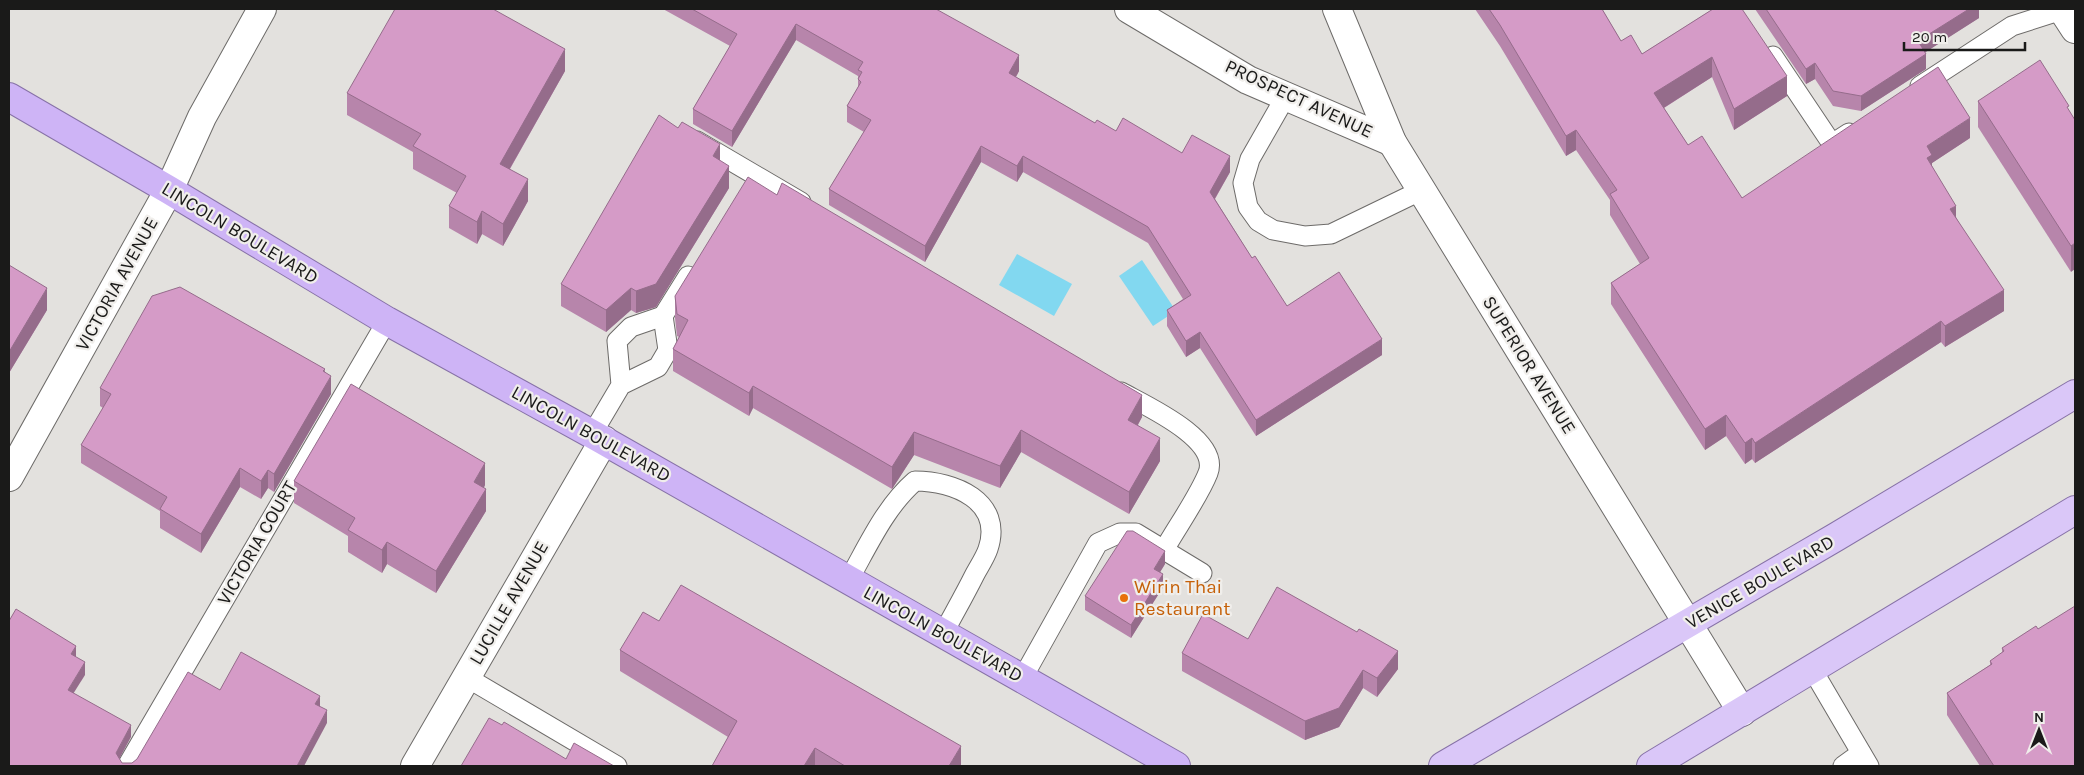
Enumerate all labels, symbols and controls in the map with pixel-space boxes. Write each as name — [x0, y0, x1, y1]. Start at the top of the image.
scale bar — [1904, 20, 2025, 52]
text: 20 m — [1912, 28, 1947, 46]
street label: PROSPECT AVENUE — [1222, 55, 1376, 143]
street label: LINCOLN BOULEVARD — [158, 178, 322, 288]
street label: VICTORIA AVENUE — [71, 213, 163, 355]
street label: SUPERIOR AVENUE — [1478, 292, 1580, 438]
street label: LINCOLN BOULEVARD — [508, 381, 674, 487]
street label: VICTORIA COURT — [213, 477, 302, 609]
street label: VENICE BOULEVARD — [1682, 531, 1838, 633]
street label: LUCILLE AVENUE — [465, 537, 553, 669]
place label: Wirin Thai Restaurant — [1134, 576, 1230, 620]
street label: LINCOLN BOULEVARD — [860, 581, 1026, 687]
marker: Wirin Thai Restaurant — [1118, 592, 1130, 604]
north arrow — [2014, 705, 2064, 755]
text: N — [2034, 709, 2044, 726]

